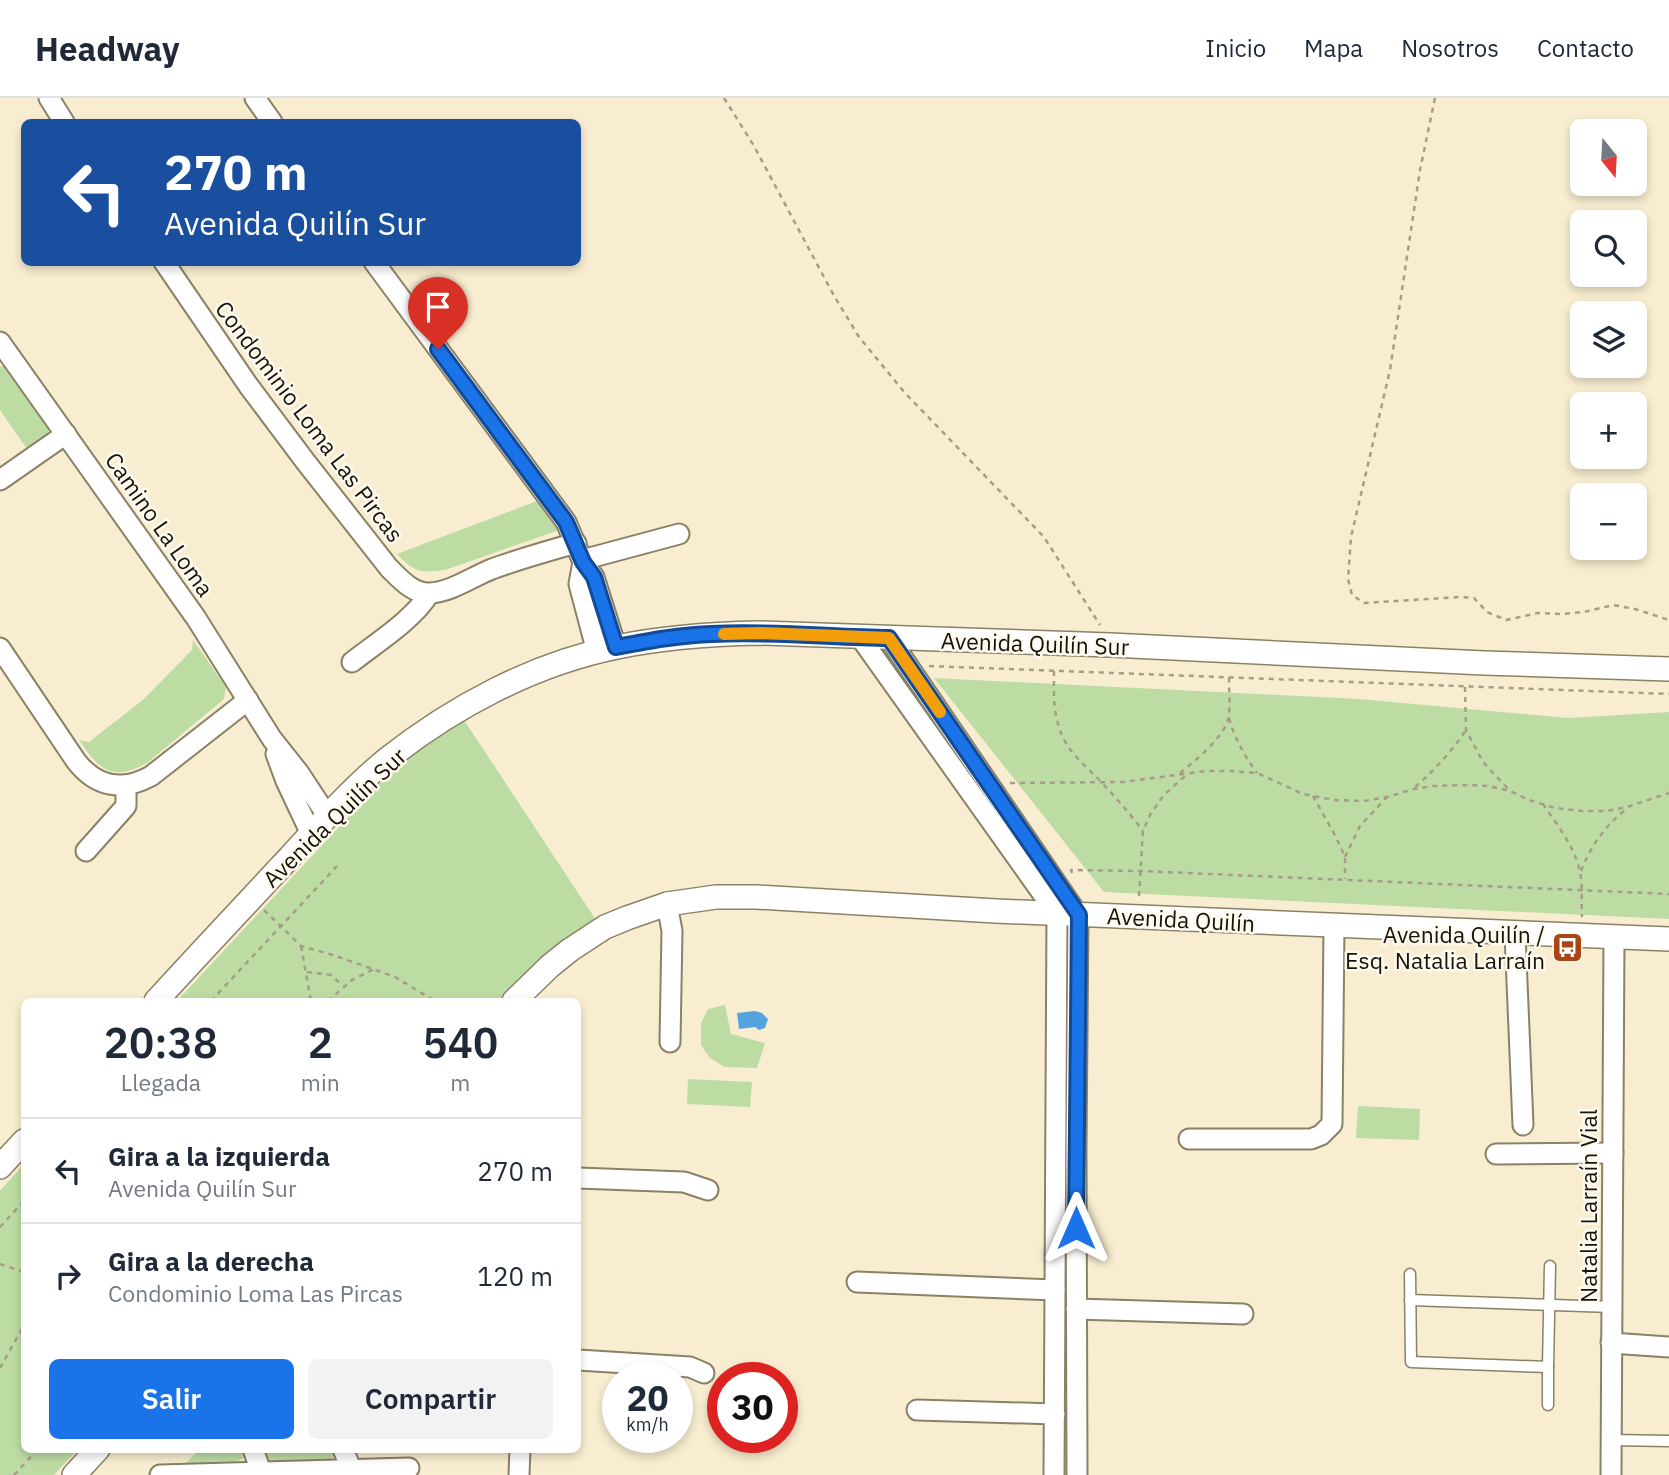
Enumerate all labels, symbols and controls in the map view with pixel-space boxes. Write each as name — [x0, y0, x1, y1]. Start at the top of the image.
text: Headway — [35, 27, 180, 70]
text: Inicio — [1205, 32, 1266, 64]
text: Mapa — [1304, 32, 1363, 64]
text: Nosotros — [1401, 32, 1499, 64]
text: Contacto — [1537, 32, 1634, 64]
north arrow — [1570, 119, 1647, 196]
map controls — [1570, 119, 1647, 560]
text: 270 m — [164, 140, 308, 203]
icon: left — [49, 147, 140, 238]
text: Avenida Quilín Sur — [164, 202, 426, 244]
button: search — [1570, 210, 1647, 287]
pin — [408, 277, 468, 349]
icon: arrive — [419, 288, 457, 326]
street label: Condominio Loma Las Pircas — [209, 294, 411, 548]
button: layers — [1570, 301, 1647, 378]
button: + — [1570, 392, 1647, 469]
street label: Camino La Loma — [99, 446, 221, 602]
button: − — [1570, 483, 1647, 560]
street label: Avenida Quilín Sur — [940, 625, 1130, 661]
street label: Avenida Quilín Sur — [256, 740, 413, 893]
street label: Avenida Quilín — [1106, 900, 1256, 938]
place label: Avenida Quilín / Esq. Natalia Larraín — [1345, 919, 1545, 975]
bus stop icon: Avenida Quilín / Esq. Natalia Larraín — [1551, 930, 1585, 964]
text: 20:38 — [104, 1015, 218, 1070]
text: 2 — [308, 1015, 333, 1070]
text: 540 — [423, 1015, 498, 1070]
text: Llegada — [121, 1067, 201, 1097]
text: min — [301, 1067, 340, 1097]
text: m — [450, 1067, 470, 1097]
street label: Natalia Larraín Vial — [1573, 1109, 1603, 1303]
text: Gira a la izquierda — [108, 1139, 330, 1173]
icon: left — [49, 1152, 87, 1190]
text: 270 m — [477, 1154, 553, 1188]
text: Avenida Quilín Sur — [108, 1173, 296, 1203]
position arrow — [1039, 1191, 1113, 1265]
text: Gira a la derecha — [108, 1244, 314, 1278]
icon: right — [49, 1257, 87, 1295]
text: 120 m — [477, 1259, 553, 1293]
text: Condominio Loma Las Pircas — [108, 1278, 403, 1308]
button: Salir — [49, 1359, 294, 1439]
button: Compartir — [308, 1359, 553, 1439]
speed limit sign: 30 — [707, 1362, 798, 1453]
text: 20 — [626, 1375, 669, 1421]
text: km/h — [626, 1413, 669, 1436]

